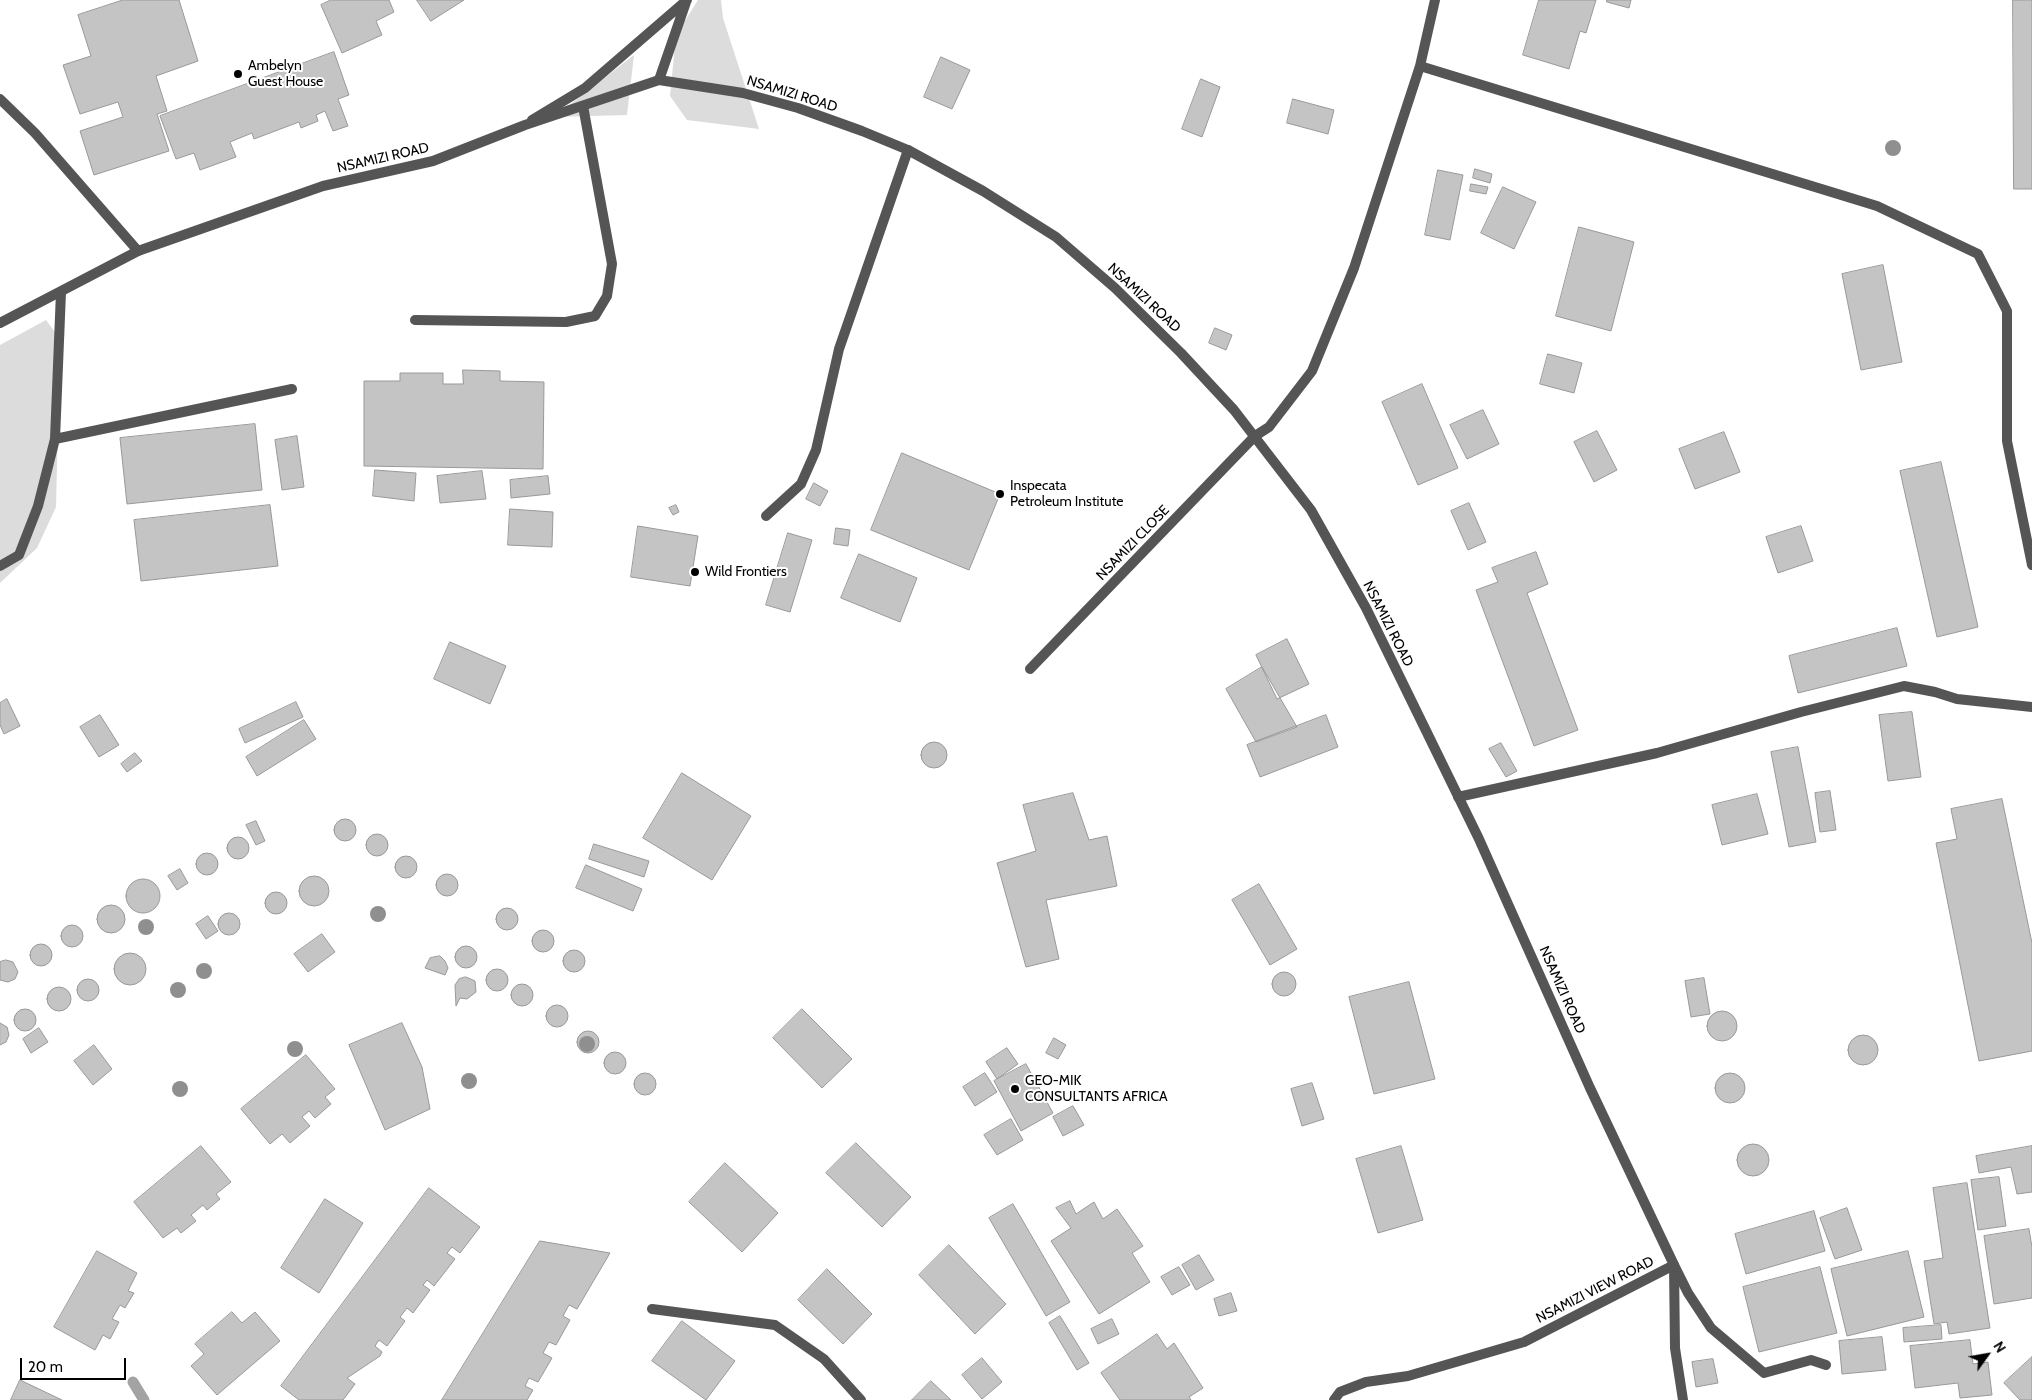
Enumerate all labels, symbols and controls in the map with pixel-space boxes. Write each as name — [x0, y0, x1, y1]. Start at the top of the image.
place label: Ambelyn Guest House — [248, 58, 323, 90]
marker: Ambelyn Guest House — [232, 68, 244, 80]
street label: NSAMIZI ROAD — [745, 72, 839, 116]
street label: NSAMIZI ROAD — [335, 139, 431, 177]
street label: NSAMIZI ROAD — [1104, 260, 1184, 336]
place label: Inspecata Petroleum Institute — [1010, 478, 1123, 511]
marker: Inspecata Petroleum Institute — [994, 488, 1006, 500]
street label: NSAMIZI CLOSE — [1093, 502, 1173, 584]
place label: Wild Frontiers — [705, 564, 787, 580]
marker: Wild Frontiers — [689, 566, 701, 578]
street label: NSAMIZI ROAD — [1359, 578, 1417, 670]
street label: NSAMIZI ROAD — [1535, 944, 1589, 1036]
place label: GEO-MIK CONSULTANTS AFRICA — [1025, 1073, 1168, 1106]
marker: GEO-MIK CONSULTANTS AFRICA — [1009, 1083, 1021, 1095]
street label: NSAMIZI VIEW ROAD — [1533, 1253, 1657, 1327]
north arrow — [1962, 1330, 2012, 1380]
text: N — [1989, 1338, 2010, 1356]
scale bar — [22, 1348, 129, 1380]
text: 20 m — [28, 1358, 63, 1376]

